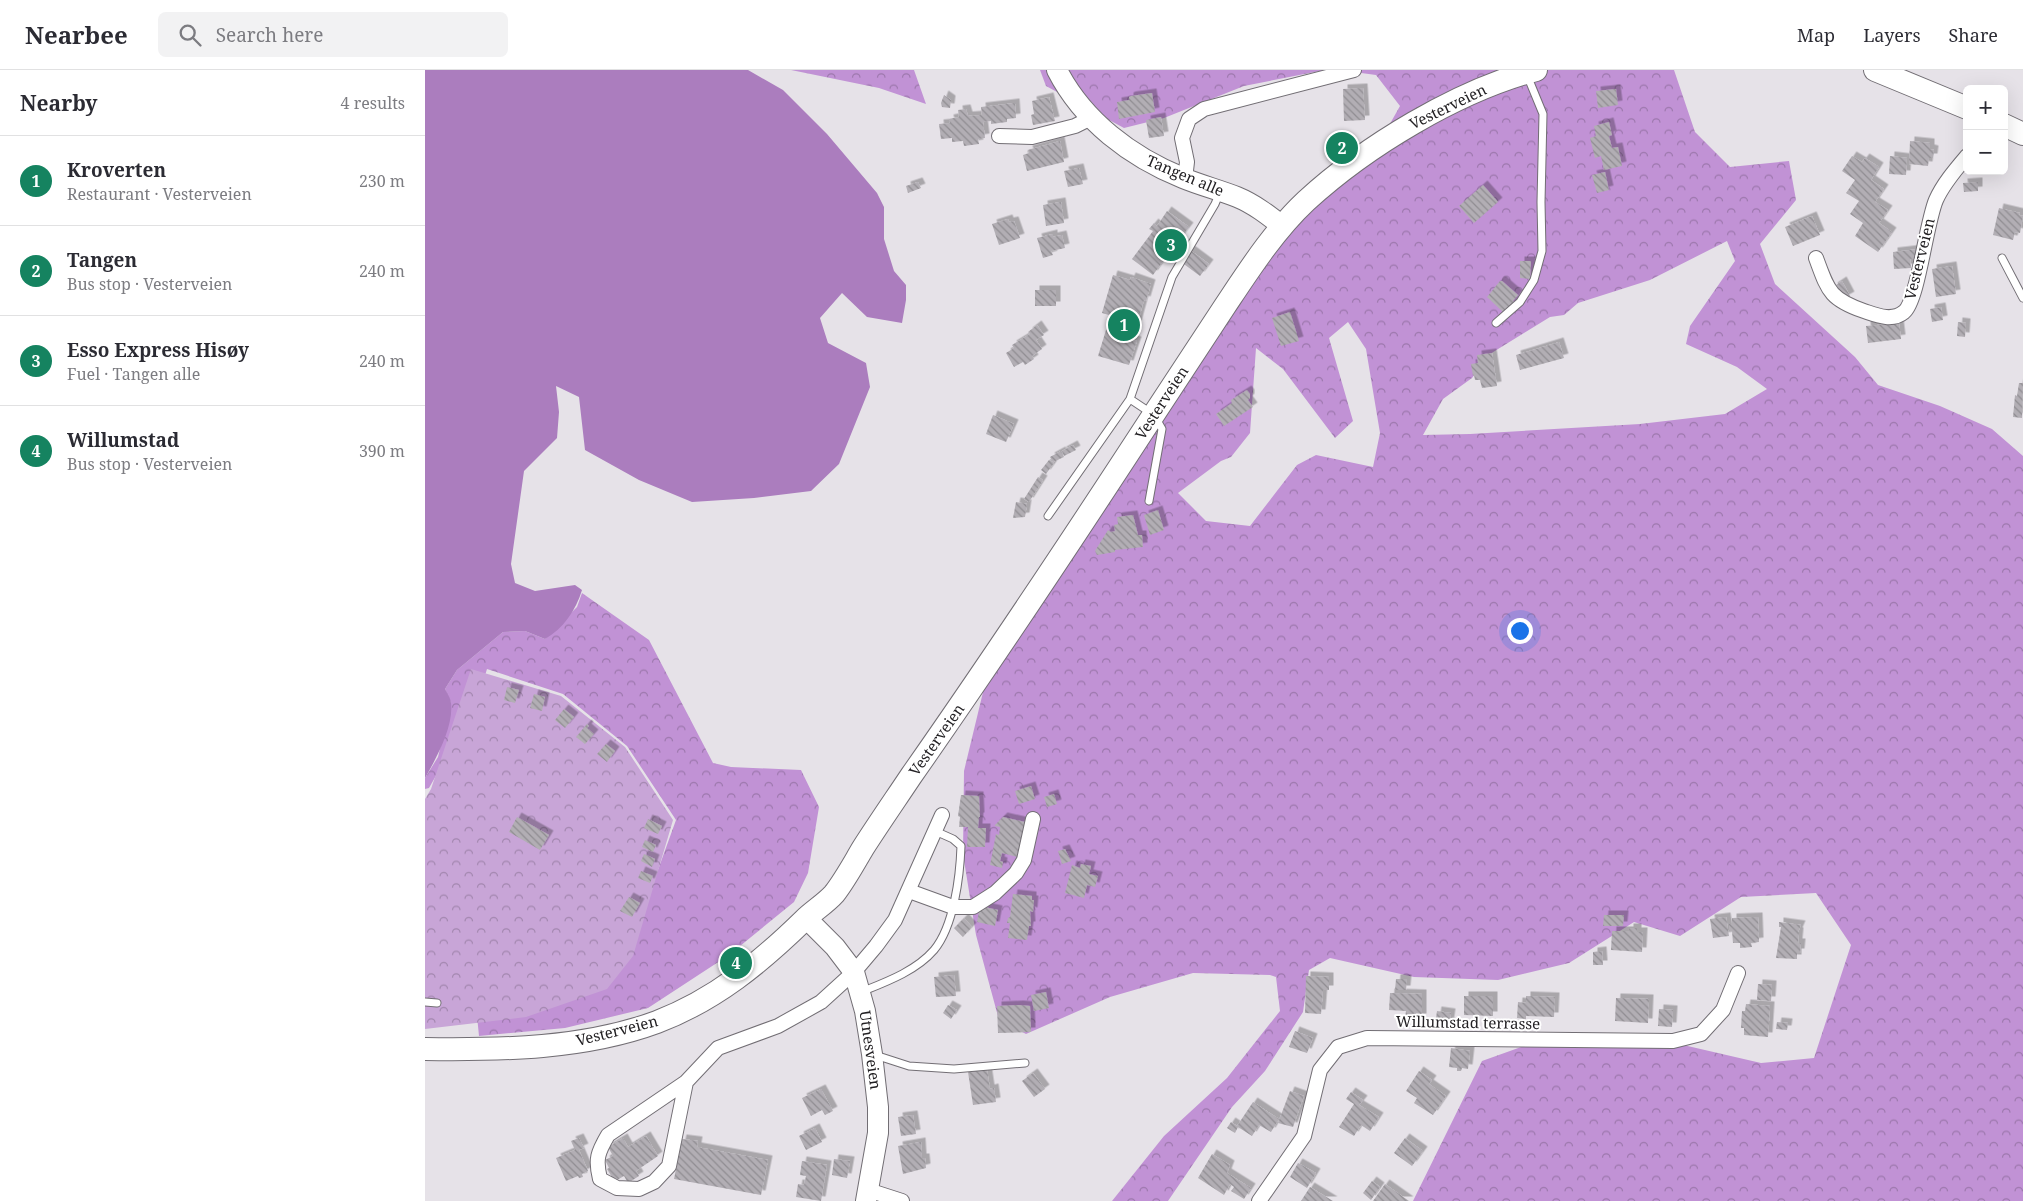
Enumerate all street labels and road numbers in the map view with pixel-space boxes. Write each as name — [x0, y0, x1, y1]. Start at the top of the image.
street label: Vesterveien — [1406, 79, 1490, 133]
street label: Tangen alle — [1144, 150, 1227, 200]
street label: Vesterveien — [1899, 215, 1939, 302]
street label: Vesterveien — [1130, 362, 1192, 443]
street label: Vesterveien — [904, 699, 969, 779]
street label: Utnesveien — [856, 1009, 886, 1091]
street label: Vesterveien — [574, 1010, 660, 1050]
street label: Willumstad terrasse — [1396, 1011, 1540, 1033]

